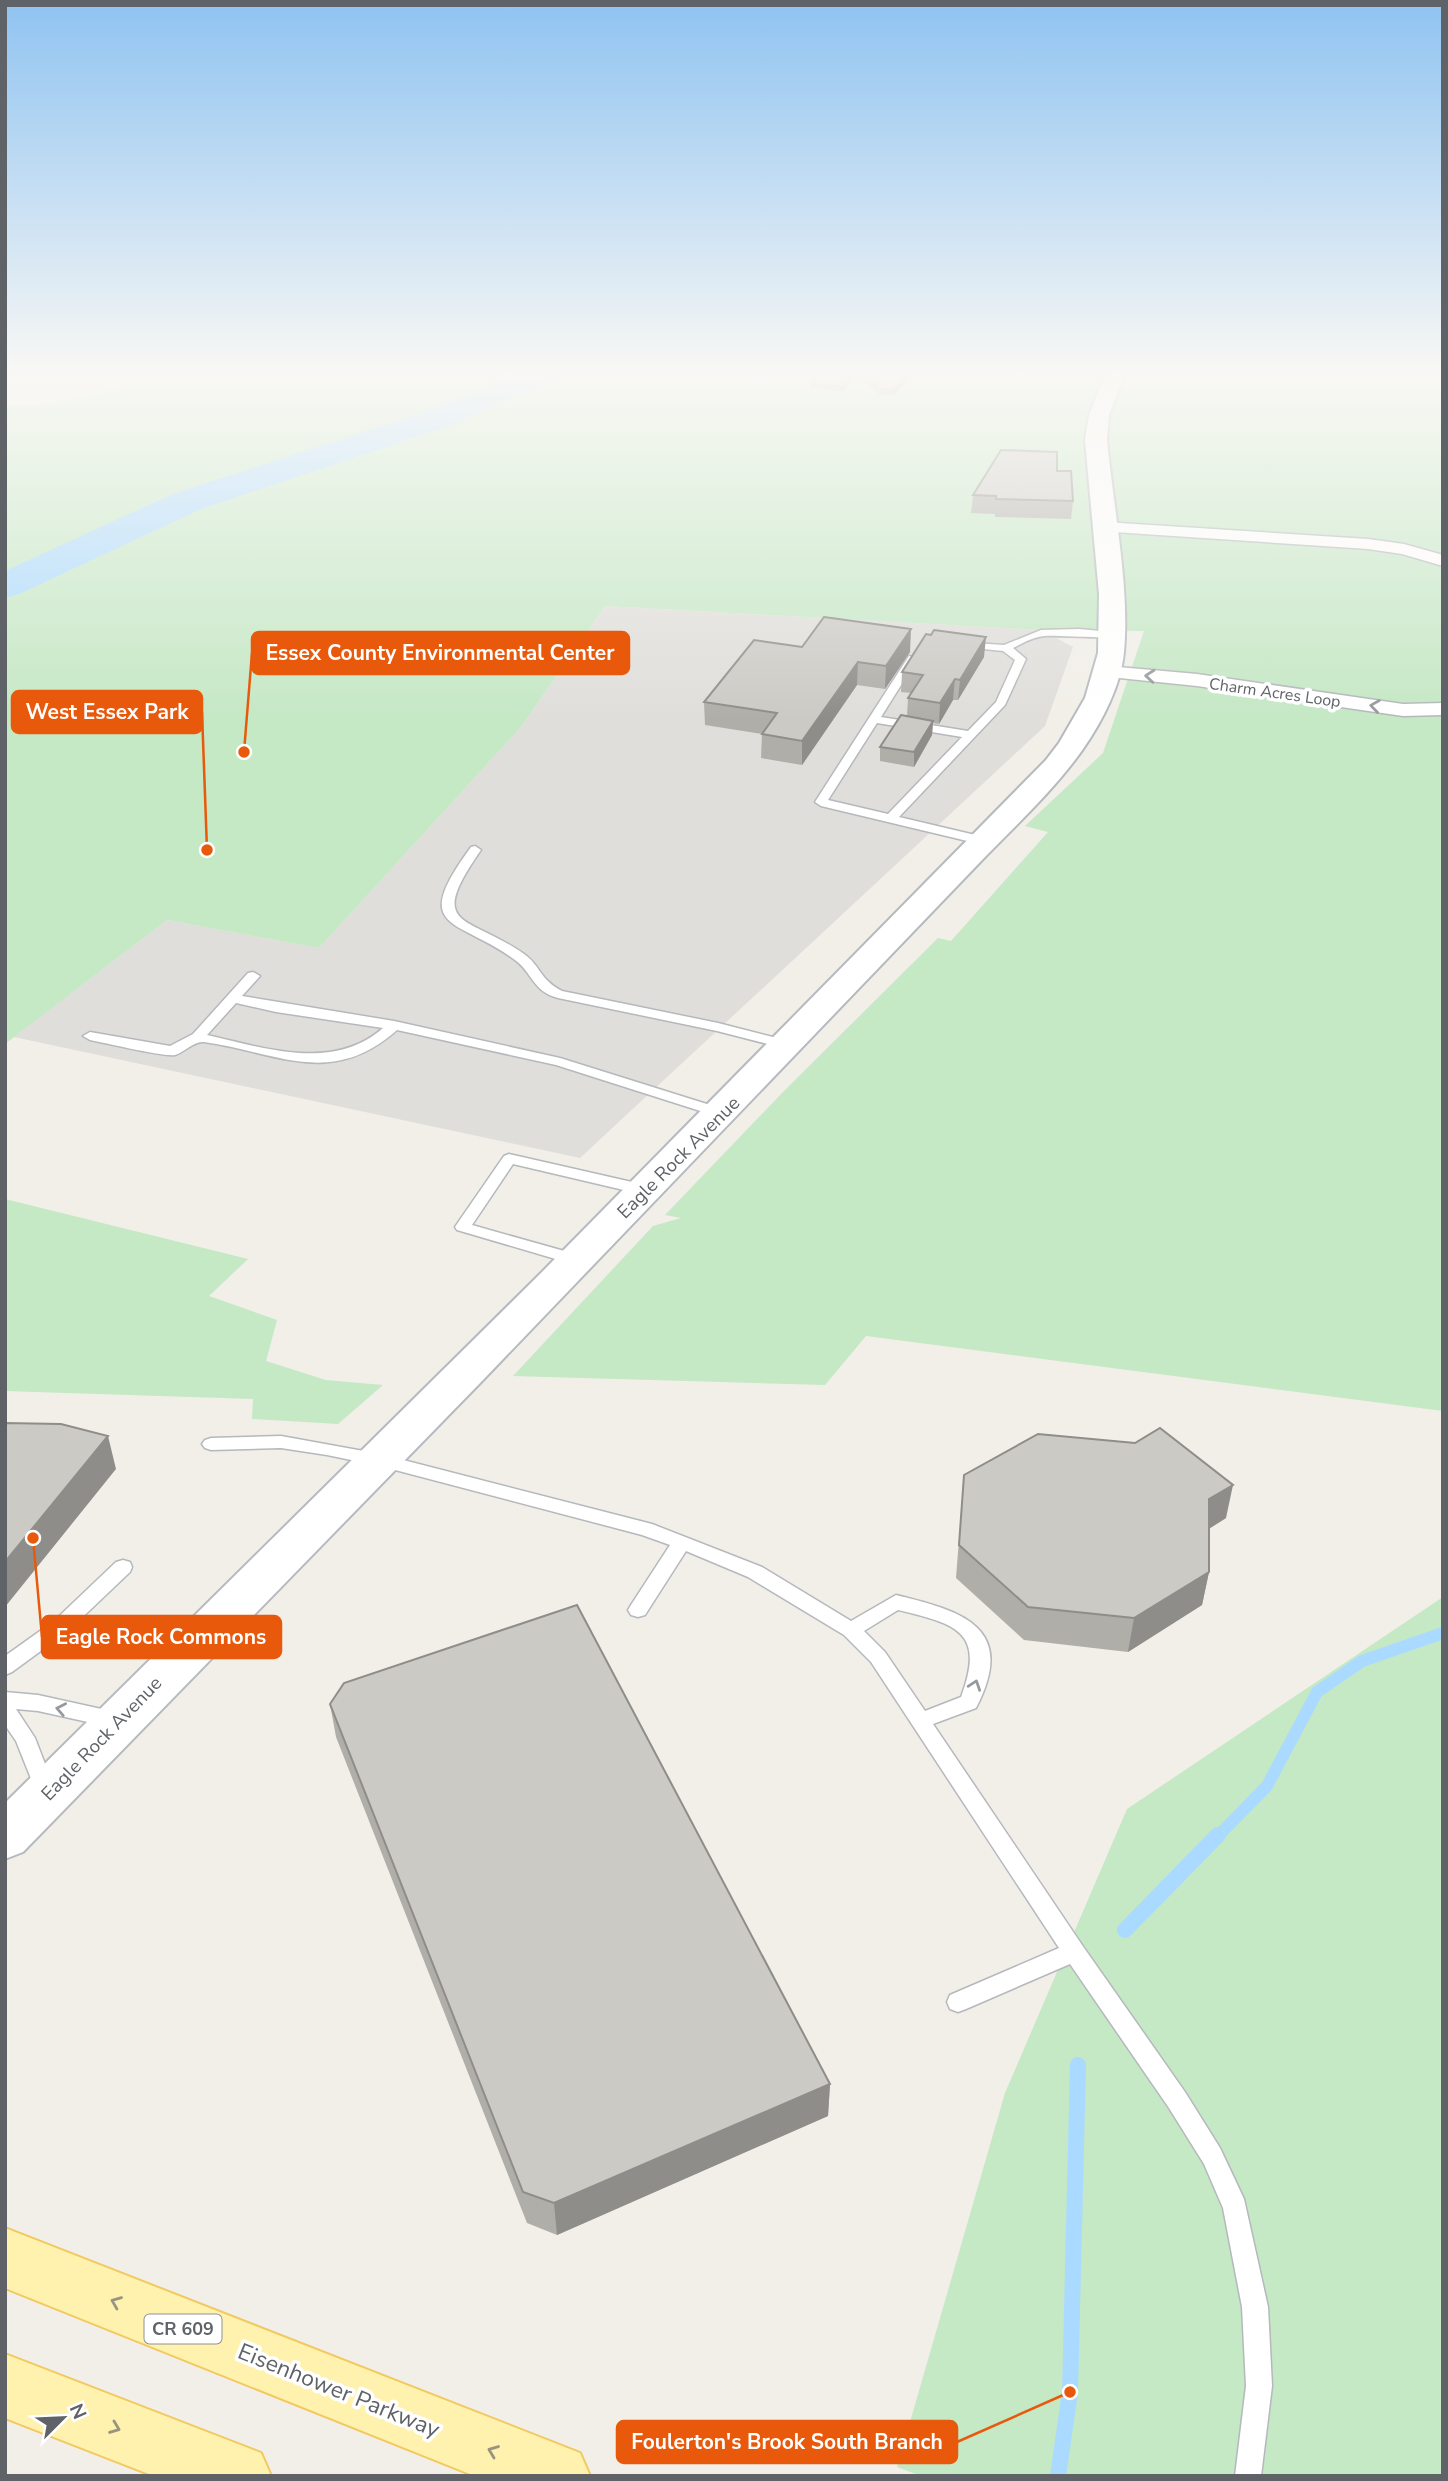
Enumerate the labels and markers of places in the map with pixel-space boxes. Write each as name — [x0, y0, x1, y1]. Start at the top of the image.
callout: Essex County Environmental Center — [252, 632, 629, 674]
callout: West Essex Park — [12, 691, 202, 733]
callout: Eagle Rock Commons — [42, 1616, 281, 1658]
callout: Foulerton's Brook South Branch — [617, 2421, 957, 2463]

